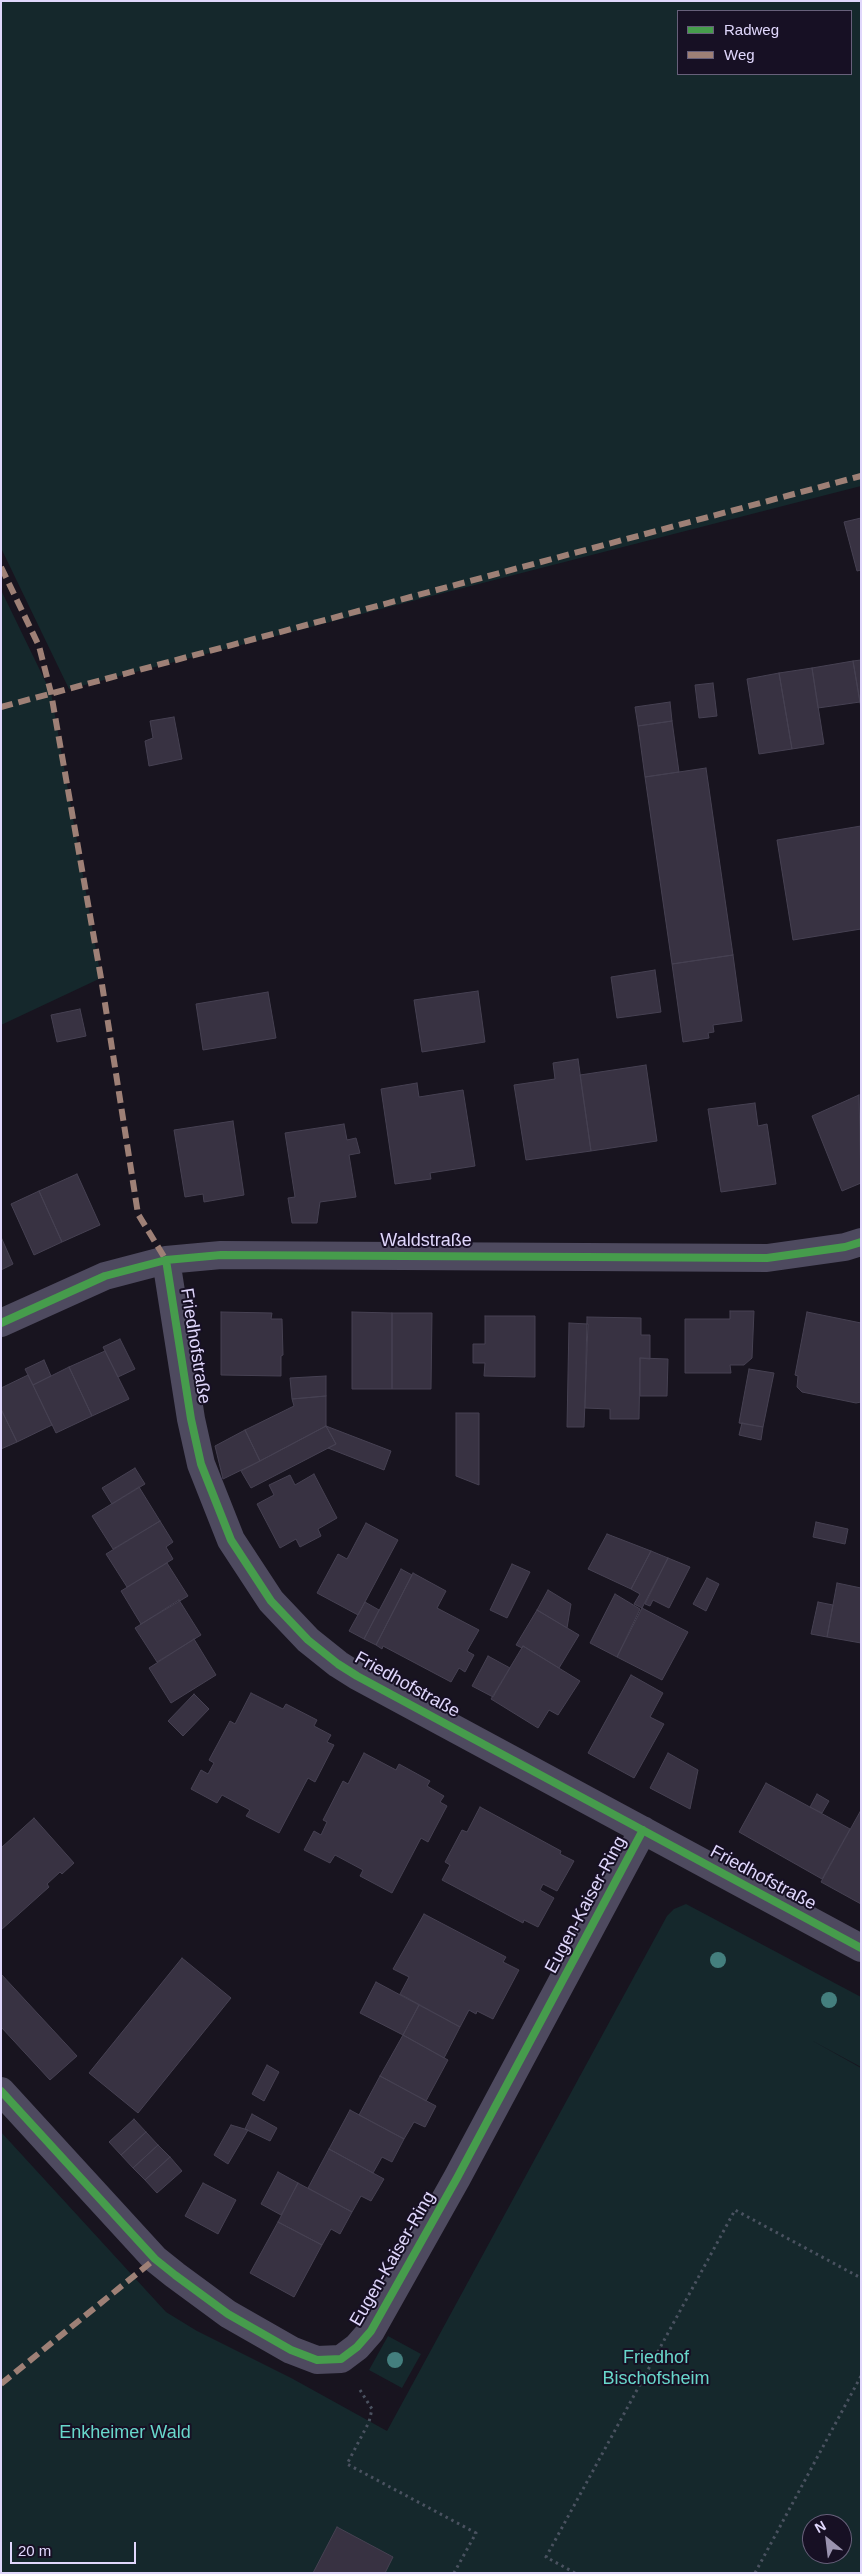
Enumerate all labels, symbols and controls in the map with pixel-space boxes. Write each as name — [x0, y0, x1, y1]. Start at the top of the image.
legend — [677, 10, 852, 75]
text: Radweg — [724, 21, 779, 38]
text: Weg — [724, 46, 755, 63]
street label: Waldstraße — [380, 1230, 472, 1252]
street label: Friedhofstraße — [175, 1287, 215, 1405]
street label: Friedhofstraße — [351, 1647, 463, 1723]
street label: Eugen-Kaiser-Ring — [541, 1833, 631, 1977]
street label: Friedhofstraße — [706, 1841, 820, 1915]
street label: Eugen-Kaiser-Ring — [346, 2188, 440, 2330]
park label: Friedhof Bischofsheim — [602, 2347, 710, 2390]
park label: Enkheimer Wald — [59, 2422, 191, 2444]
north arrow — [802, 2514, 852, 2564]
text: N — [812, 2517, 829, 2536]
scale bar — [12, 2532, 139, 2564]
text: 20 m — [18, 2542, 51, 2559]

